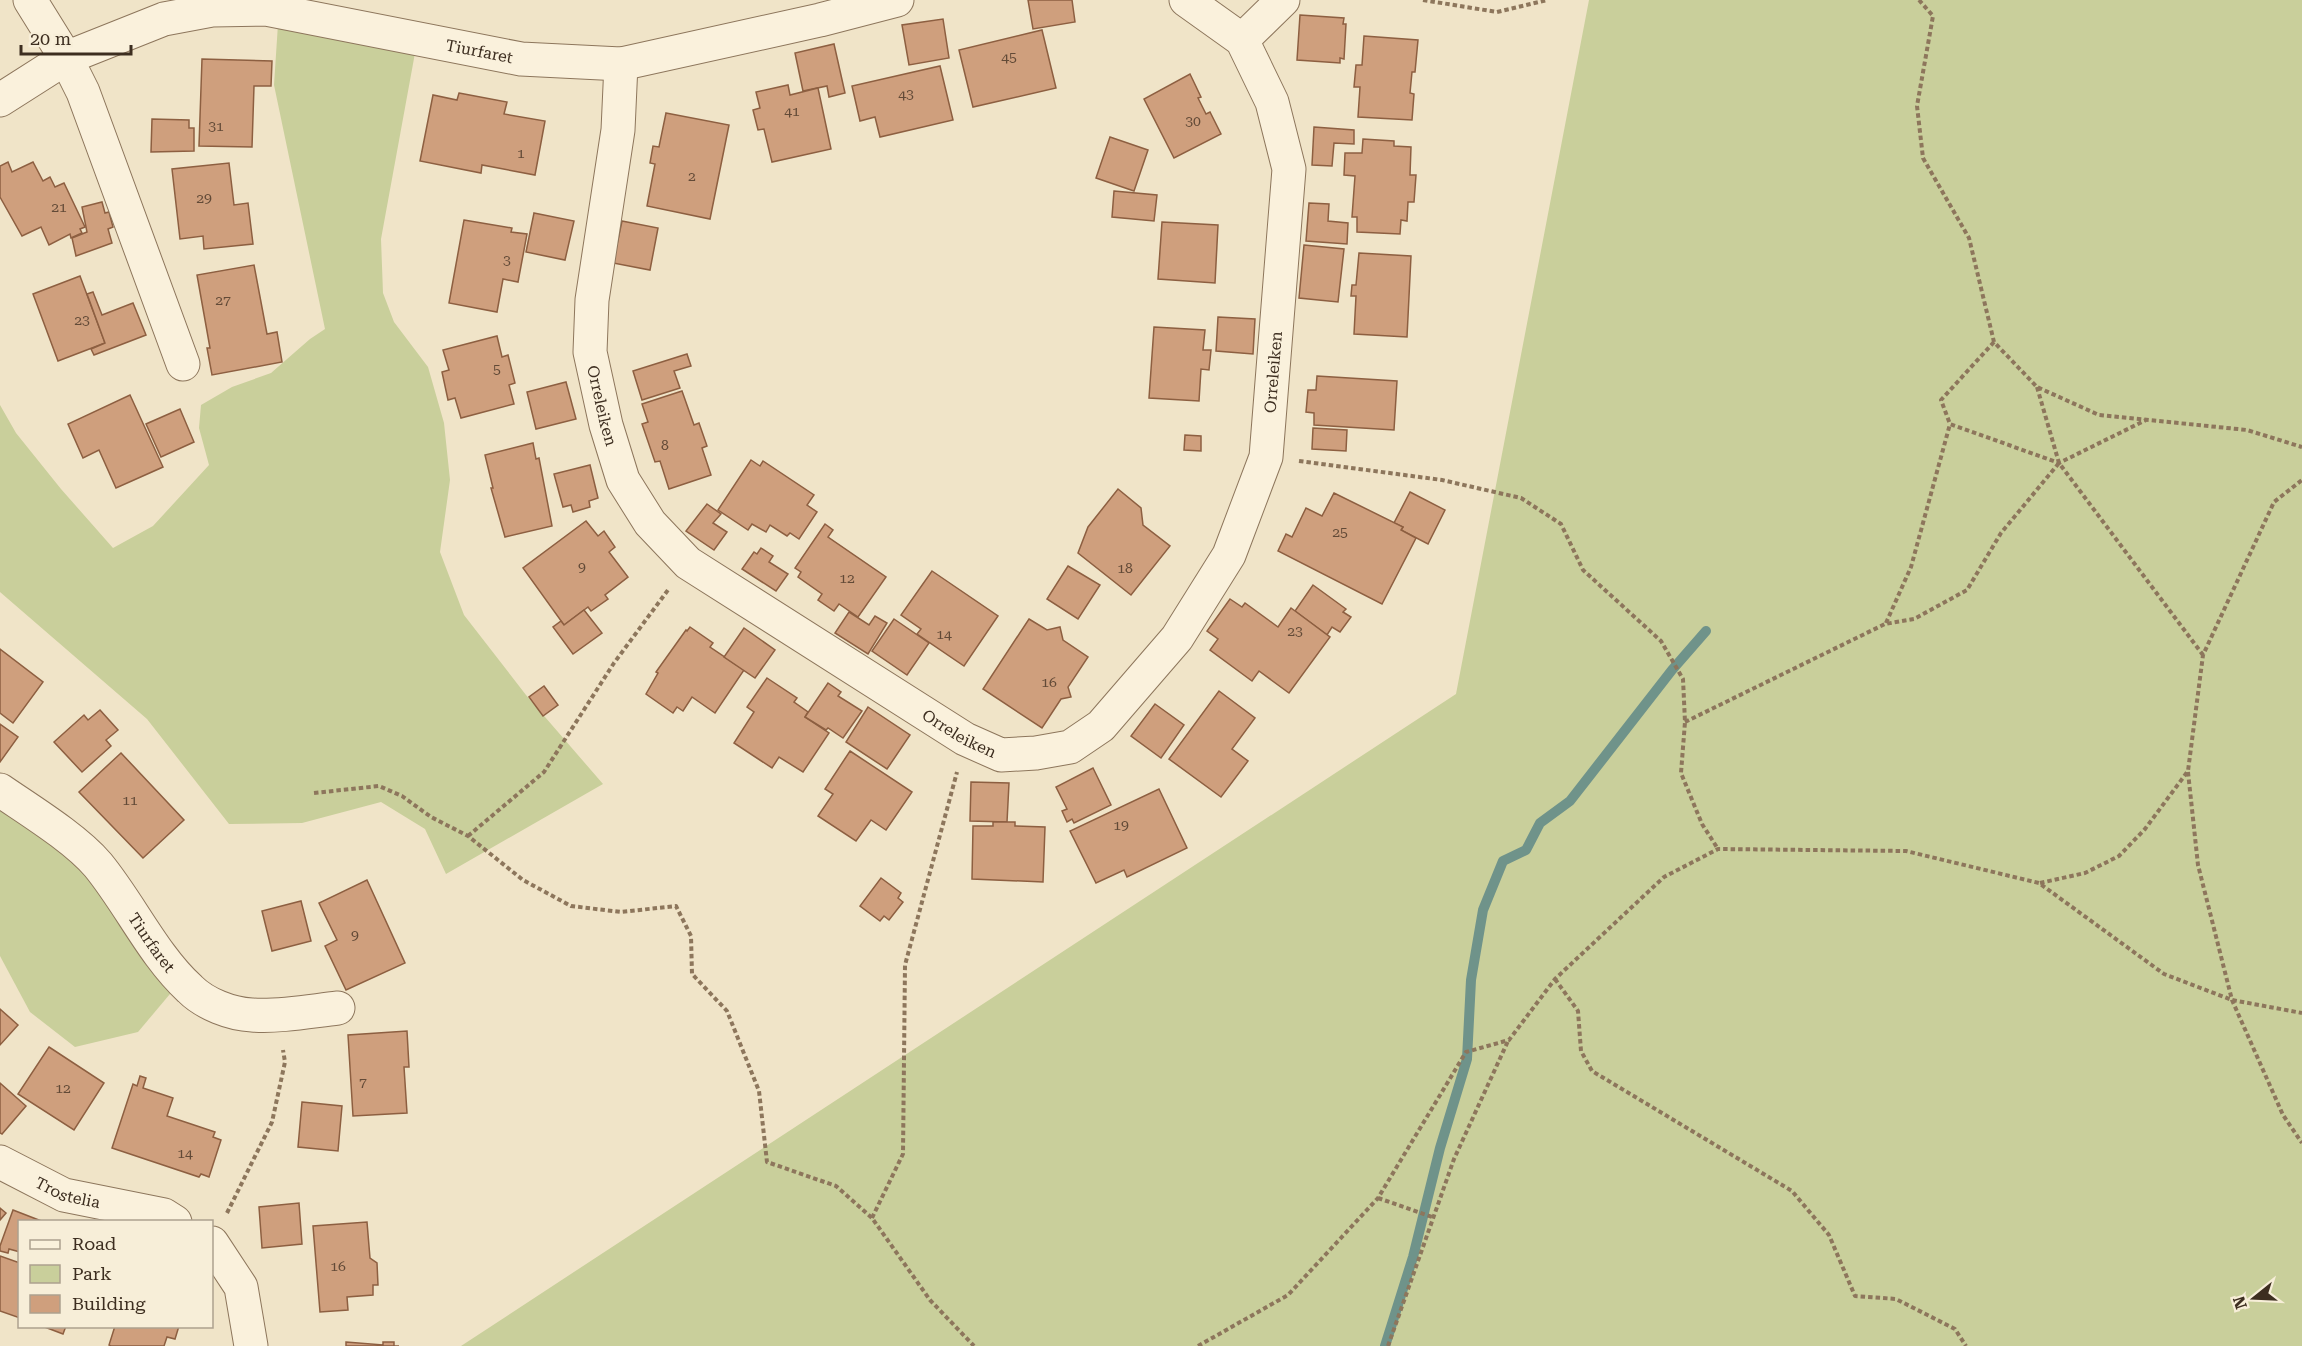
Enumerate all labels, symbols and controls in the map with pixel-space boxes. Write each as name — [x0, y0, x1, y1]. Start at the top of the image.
scale bar — [21, 18, 130, 56]
text: 20 m — [30, 28, 71, 49]
street label: Tiurfaret — [444, 35, 515, 67]
house number: 45 — [1001, 49, 1017, 65]
house number: 43 — [898, 86, 914, 102]
house number: 41 — [784, 103, 800, 119]
house number: 30 — [1185, 113, 1201, 129]
house number: 31 — [208, 118, 224, 134]
house number: 1 — [517, 145, 525, 161]
house number: 2 — [688, 168, 696, 184]
house number: 29 — [196, 190, 212, 206]
house number: 21 — [51, 199, 67, 215]
house number: 3 — [503, 252, 511, 268]
house number: 27 — [215, 292, 231, 308]
house number: 23 — [74, 312, 90, 328]
street label: Orreleiken — [1260, 331, 1286, 414]
house number: 5 — [493, 361, 501, 377]
street label: Orreleiken — [584, 364, 621, 448]
house number: 8 — [661, 437, 669, 453]
house number: 25 — [1332, 524, 1348, 540]
house number: 9 — [578, 559, 586, 575]
house number: 18 — [1117, 560, 1133, 576]
house number: 12 — [839, 570, 855, 586]
house number: 23 — [1287, 623, 1303, 639]
house number: 14 — [936, 626, 952, 642]
house number: 16 — [1041, 674, 1057, 690]
street label: Orreleiken — [919, 705, 999, 761]
house number: 11 — [122, 792, 138, 808]
house number: 19 — [1113, 817, 1129, 833]
street label: Tiurfaret — [125, 909, 179, 976]
house number: 9 — [351, 927, 359, 943]
house number: 7 — [359, 1074, 367, 1090]
house number: 12 — [55, 1080, 71, 1096]
house number: 14 — [177, 1145, 193, 1161]
street label: Trostelia — [32, 1172, 102, 1212]
legend — [18, 1220, 213, 1328]
text: Road — [72, 1233, 117, 1254]
house number: 16 — [330, 1258, 346, 1274]
text: Park — [72, 1263, 112, 1284]
north arrow — [2224, 1268, 2284, 1328]
text: Building — [72, 1293, 146, 1314]
text: N — [2229, 1294, 2251, 1311]

